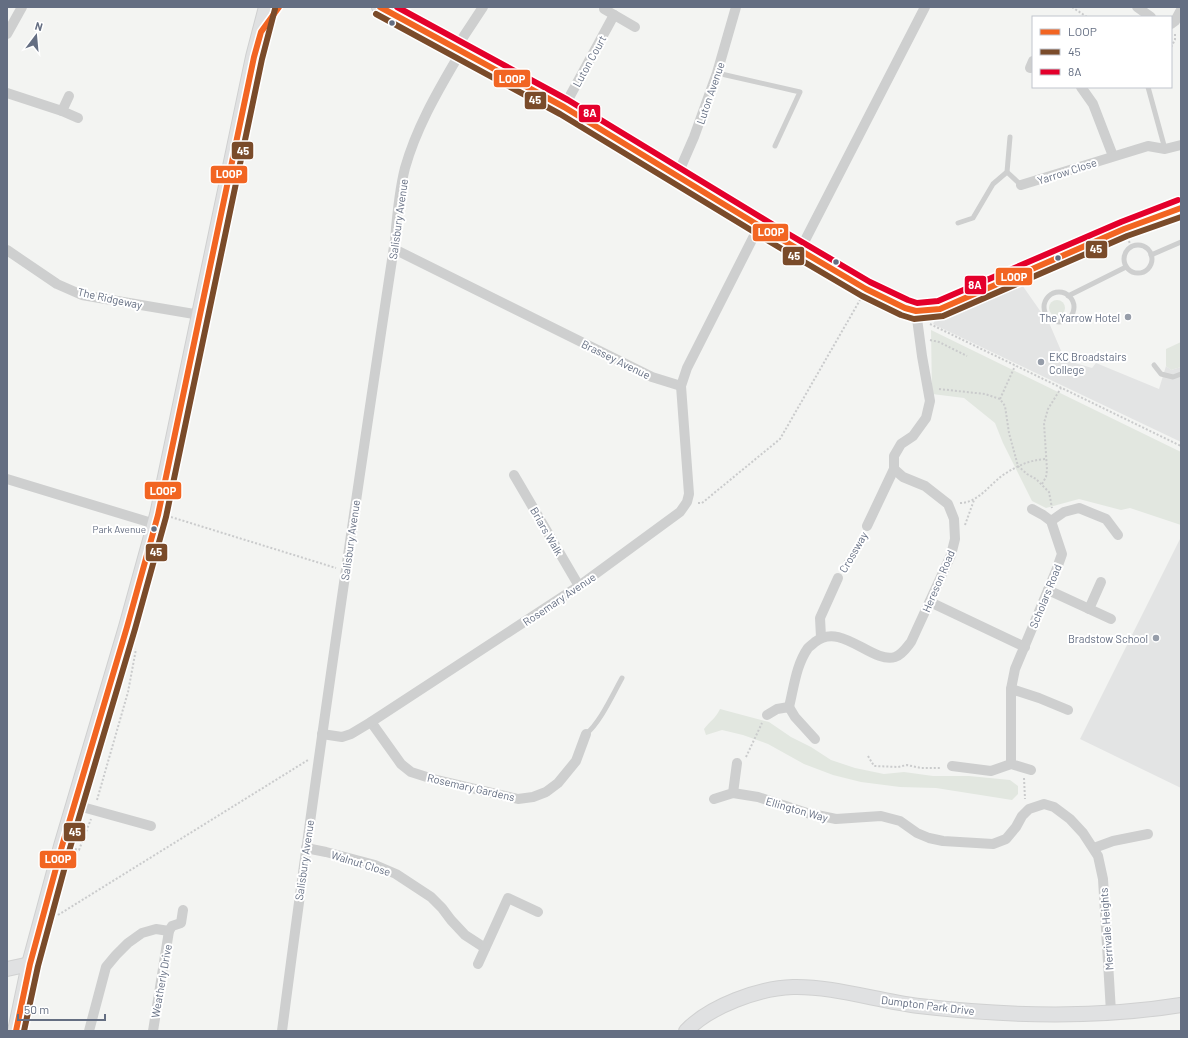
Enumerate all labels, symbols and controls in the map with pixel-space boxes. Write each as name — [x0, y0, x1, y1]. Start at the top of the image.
north arrow — [16, 16, 56, 56]
legend — [1032, 16, 1172, 88]
unlabelled marker — [387, 18, 397, 28]
text: N — [34, 19, 44, 33]
text: LOOP — [1068, 24, 1097, 38]
street label: Luton Court — [570, 33, 608, 89]
text: 45 — [1068, 44, 1081, 58]
street label: Luton Avenue — [693, 60, 727, 126]
text: 8A — [1068, 64, 1082, 78]
line badge: LOOP — [493, 69, 531, 88]
text: LOOP — [499, 72, 526, 85]
line badge: 45 — [524, 91, 547, 110]
text: 45 — [529, 93, 541, 106]
line badge: 8A — [578, 104, 601, 123]
text: 8A — [583, 106, 597, 119]
line badge: 45 — [231, 141, 254, 160]
text: 45 — [237, 144, 249, 157]
street label: Yarrow Close — [1036, 155, 1098, 187]
line badge: LOOP — [210, 165, 248, 184]
text: LOOP — [216, 167, 243, 180]
street label: Salisbury Avenue — [386, 178, 410, 260]
line badge: LOOP — [752, 223, 789, 242]
text: LOOP — [758, 225, 785, 238]
line badge: 45 — [1085, 240, 1108, 259]
text: 45 — [1090, 242, 1102, 255]
line badge: 45 — [782, 246, 805, 266]
text: 45 — [788, 249, 800, 262]
unlabelled marker — [1053, 253, 1063, 263]
unlabelled marker — [831, 257, 841, 267]
line badge: LOOP — [995, 267, 1033, 286]
text: LOOP — [1001, 270, 1028, 283]
line badge: 8A — [964, 275, 987, 295]
text: 8A — [968, 278, 982, 291]
street label: The Ridgeway — [76, 285, 144, 311]
place label: The Yarrow Hotel — [1039, 311, 1120, 324]
marker: The Yarrow Hotel — [1123, 312, 1133, 322]
street label: Brassey Avenue — [580, 337, 653, 381]
place label: EKC Broadstairs College — [1049, 350, 1127, 376]
marker: EKC Broadstairs College — [1036, 357, 1046, 367]
line badge: LOOP — [144, 481, 182, 500]
text: LOOP — [150, 484, 177, 497]
street label: Salisbury Avenue — [338, 499, 362, 581]
street label: Briars Walk — [528, 505, 566, 558]
place label: Park Avenue — [93, 523, 146, 535]
marker: Park Avenue — [149, 524, 159, 534]
street label: Crossway — [836, 529, 870, 575]
line badge: 45 — [145, 543, 168, 562]
text: 45 — [150, 545, 162, 558]
street label: Hereson Road — [919, 548, 957, 614]
street label: Scholars Road — [1026, 562, 1064, 630]
street label: Rosemary Avenue — [520, 570, 598, 628]
place label: Bradstow School — [1068, 632, 1148, 645]
marker: Bradstow School — [1151, 633, 1161, 643]
street label: Rosemary Gardens — [426, 771, 516, 803]
street label: Ellington Way — [764, 794, 830, 824]
street label: Salisbury Avenue — [292, 819, 316, 901]
line badge: 45 — [63, 822, 86, 842]
text: 45 — [69, 825, 81, 838]
street label: Walnut Close — [330, 848, 393, 878]
line badge: LOOP — [39, 850, 77, 869]
text: LOOP — [45, 852, 72, 865]
street label: Merrivale Heights — [1097, 887, 1115, 971]
street label: Weatherly Drive — [148, 943, 174, 1019]
street label: Dumpton Park Drive — [881, 993, 976, 1017]
scale bar — [18, 996, 105, 1022]
text: 50 m — [24, 1002, 49, 1016]

